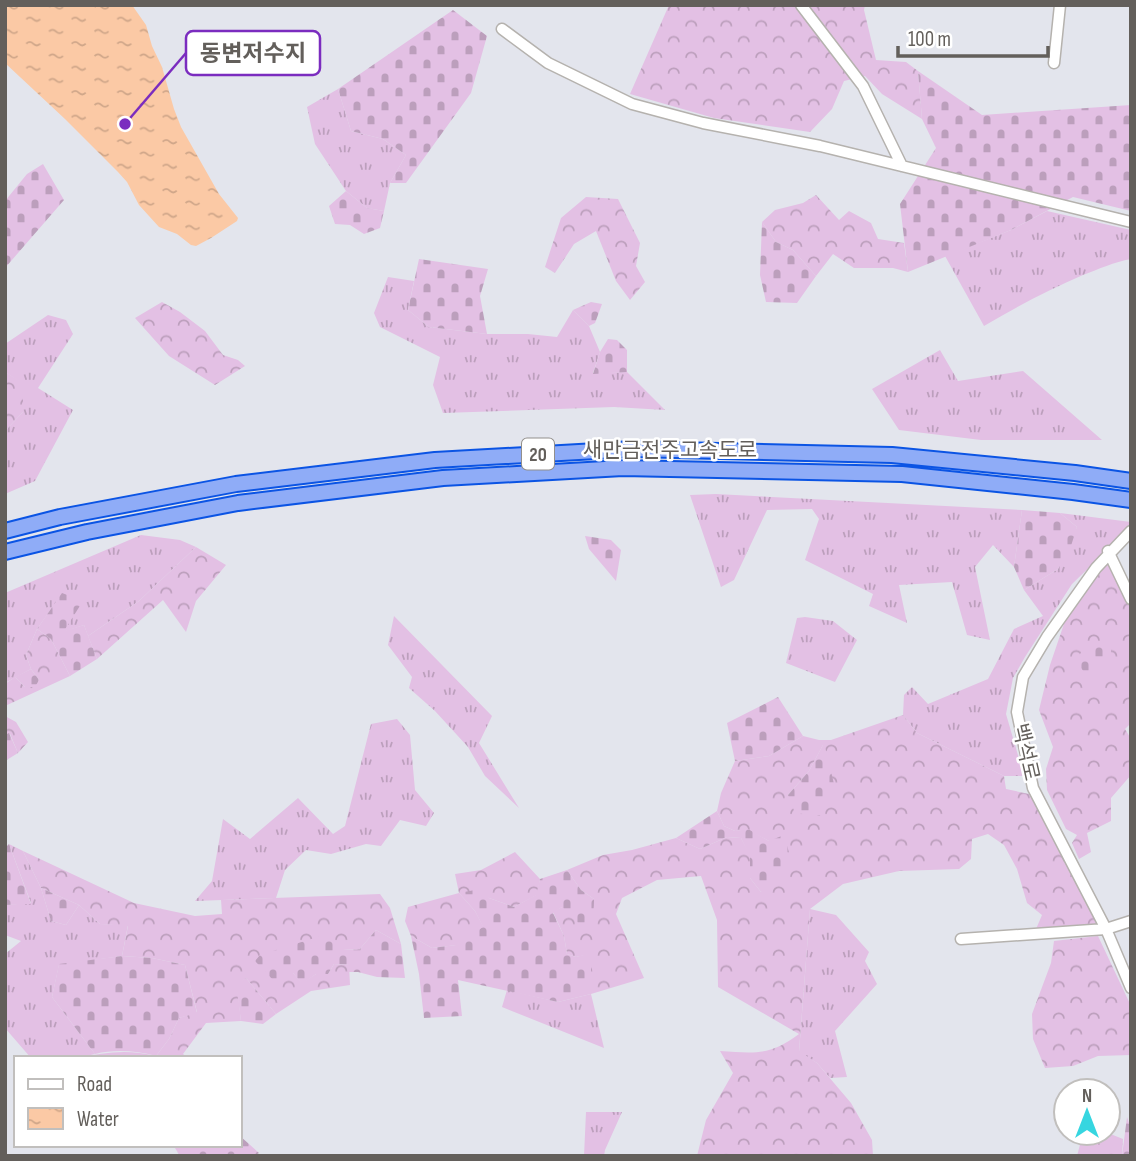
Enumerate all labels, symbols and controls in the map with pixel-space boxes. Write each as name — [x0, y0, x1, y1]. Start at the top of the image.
scale bar — [898, 14, 1048, 58]
text: 100 m — [908, 27, 951, 52]
callout: 동변저수지 — [186, 31, 320, 75]
text: 동변저수지 — [200, 40, 306, 68]
road number: 20 — [522, 438, 554, 470]
street label: 새만금전주고속도로 — [583, 438, 757, 463]
street label: 백석로 — [1007, 721, 1044, 783]
legend — [14, 1056, 242, 1147]
text: Road — [77, 1072, 112, 1097]
north arrow — [1052, 1077, 1122, 1147]
text: N — [1082, 1085, 1092, 1108]
text: Water — [77, 1107, 119, 1132]

